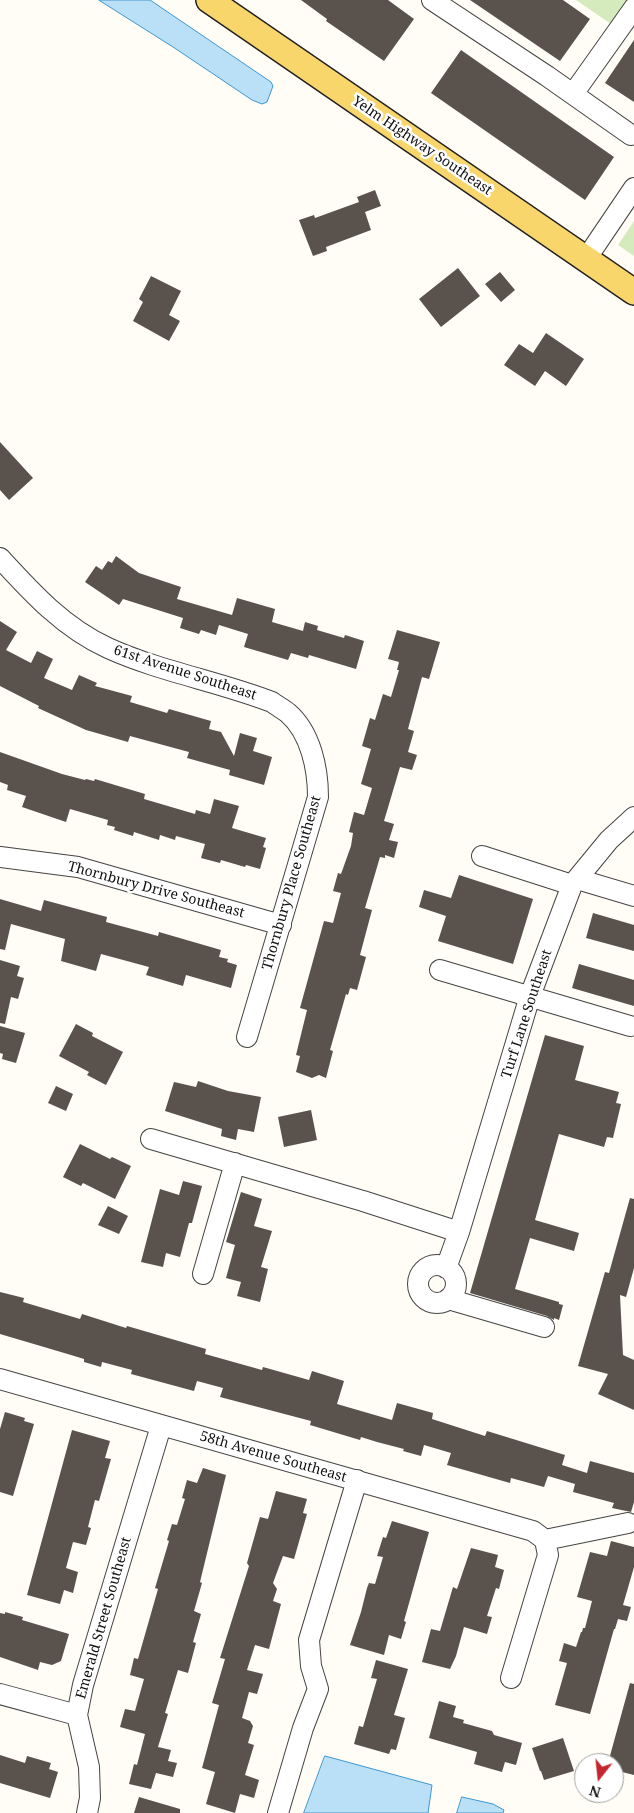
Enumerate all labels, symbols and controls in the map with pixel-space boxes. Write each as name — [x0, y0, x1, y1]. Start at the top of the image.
street label: Yelm Highway Southeast — [349, 93, 495, 199]
street label: 61st Avenue Southeast — [111, 642, 259, 704]
street label: Thornbury Place Southeast — [259, 794, 325, 972]
street label: Thornbury Drive Southeast — [66, 858, 246, 922]
street label: Turf Lane Southeast — [498, 947, 556, 1081]
street label: 58th Avenue Southeast — [198, 1428, 348, 1486]
street label: Emerald Street Southeast — [73, 1535, 135, 1701]
north arrow — [574, 1753, 624, 1803]
text: N — [587, 1781, 603, 1803]

